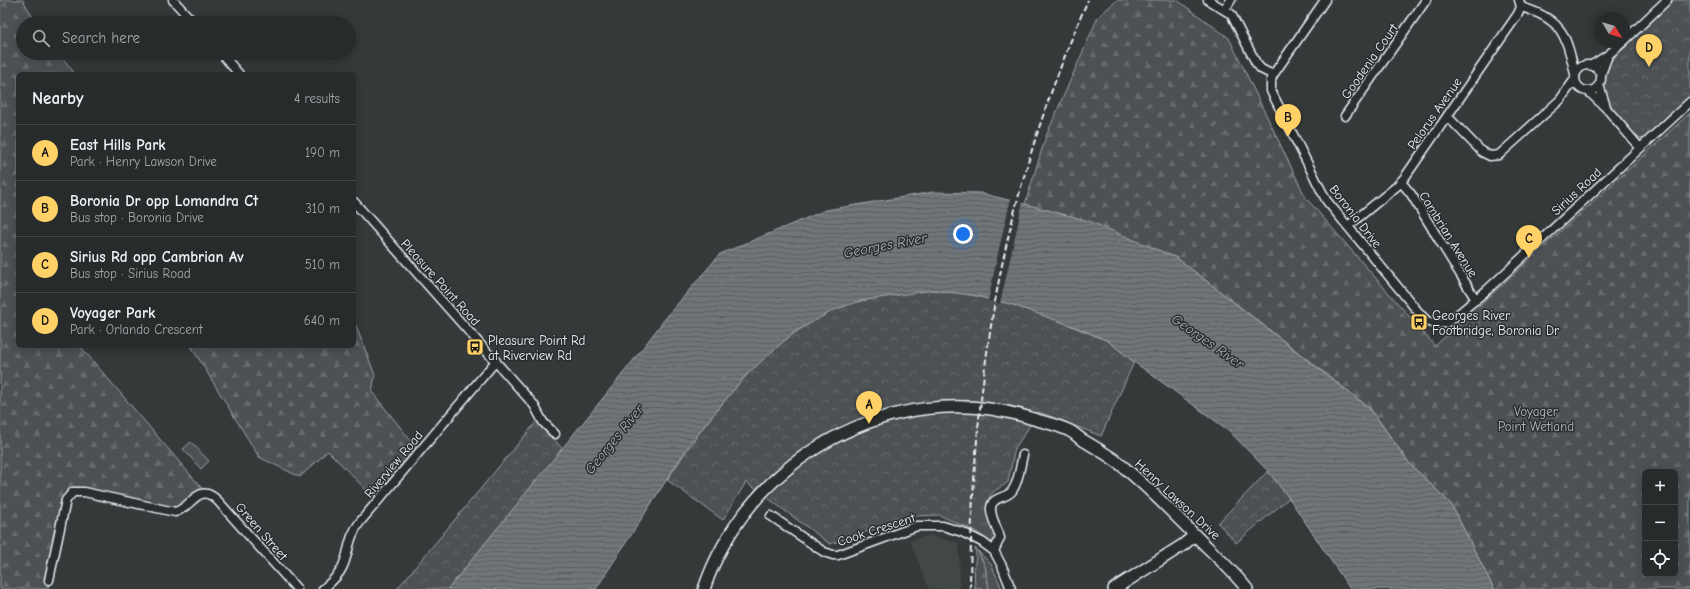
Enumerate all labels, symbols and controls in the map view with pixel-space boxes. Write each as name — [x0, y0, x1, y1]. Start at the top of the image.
north arrow — [1594, 12, 1630, 48]
search box — [16, 16, 356, 60]
street label: Goodenia Court — [1338, 20, 1402, 102]
icon: search — [30, 27, 52, 49]
text: Search here — [62, 29, 140, 47]
pin: D — [1636, 34, 1662, 67]
street label: Pelorus Avenue — [1404, 74, 1465, 152]
text: Nearby — [32, 89, 83, 108]
text: 4 results — [294, 91, 340, 106]
pin: B — [1275, 104, 1301, 137]
text: East Hills Park — [70, 136, 166, 154]
text: A — [41, 145, 49, 160]
text: 190 m — [305, 145, 340, 160]
text: Park · Henry Lawson Drive — [70, 154, 217, 169]
street label: Sirius Road — [1548, 164, 1604, 218]
street label: Boronia Drive — [1326, 182, 1385, 251]
street label: Cambrian Avenue — [1416, 189, 1481, 280]
text: Boronia Dr opp Lomandra Ct — [70, 192, 258, 210]
text: B — [41, 201, 49, 216]
text: 310 m — [305, 201, 340, 216]
text: Bus stop · Boronia Drive — [70, 210, 204, 225]
your location — [953, 224, 973, 244]
pin: C — [1516, 225, 1542, 258]
water label: Georges River — [842, 229, 930, 262]
street label: Pleasure Point Road — [398, 236, 483, 329]
text: Sirius Rd opp Cambrian Av — [70, 248, 244, 266]
text: C — [41, 257, 49, 272]
text: 510 m — [305, 257, 340, 272]
text: Bus stop · Sirius Road — [70, 266, 191, 281]
text: Voyager Park — [70, 304, 155, 322]
place label: Georges River Footbridge, Boronia Dr — [1432, 308, 1560, 338]
water label: Georges River — [1168, 310, 1248, 373]
bus stop icon: Georges River Footbridge, Boronia Dr — [1409, 312, 1429, 332]
text: D — [41, 313, 49, 328]
text: 640 m — [304, 313, 340, 328]
text: Park · Orlando Crescent — [70, 322, 203, 337]
place label: Pleasure Point Rd at Riverview Rd — [488, 333, 585, 363]
bus stop icon: Pleasure Point Rd at Riverview Rd — [465, 337, 485, 357]
pin: A — [856, 391, 882, 424]
water label: Georges River — [581, 400, 648, 477]
park label: Voyager Point Wetland — [1498, 404, 1574, 434]
street label: Riverview Road — [361, 428, 426, 501]
street label: Henry Lawson Drive — [1132, 456, 1224, 543]
map controls — [1642, 469, 1678, 577]
button: + — [1642, 469, 1678, 505]
street label: Green Street — [233, 499, 292, 564]
button: − — [1642, 505, 1678, 541]
street label: Cook Crescent — [835, 509, 918, 549]
button: locate — [1642, 541, 1678, 577]

